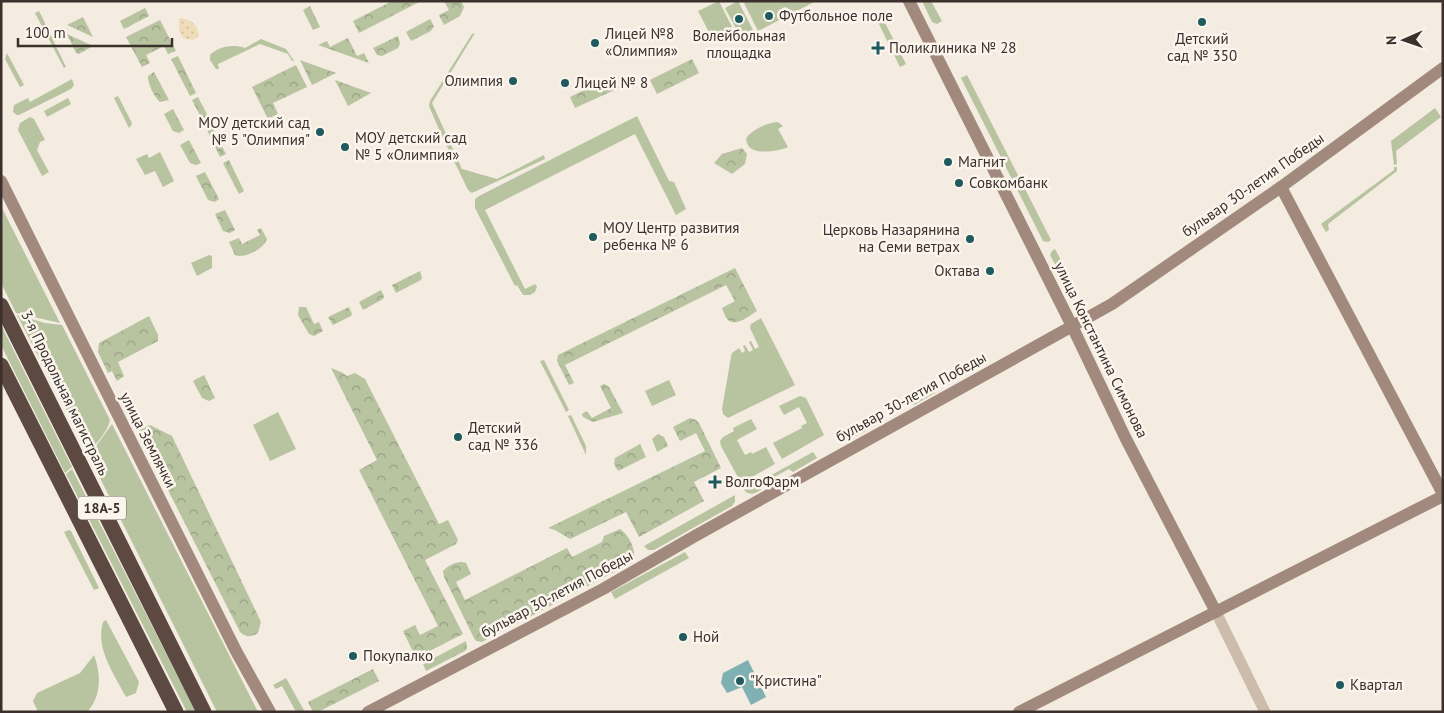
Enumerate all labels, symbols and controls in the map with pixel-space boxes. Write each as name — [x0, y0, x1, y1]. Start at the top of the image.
place label: Футбольное поле — [779, 6, 893, 25]
marker: Футбольное поле — [763, 10, 775, 22]
marker: Волейбольная площадка — [733, 13, 745, 25]
scale bar — [18, 15, 171, 47]
north arrow — [1379, 15, 1429, 65]
marker: Детский сад № 350 — [1196, 16, 1208, 28]
text: 100 m — [25, 23, 66, 42]
place label: Лицей №8 «Олимпия» — [604, 24, 678, 60]
place label: Волейбольная площадка — [692, 26, 786, 62]
place label: Детский сад № 350 — [1167, 29, 1237, 65]
text: N — [1382, 36, 1400, 45]
marker: Лицей №8 «Олимпия» — [589, 37, 601, 49]
place label: Поликлиника № 28 — [889, 38, 1017, 57]
marker: Поликлиника № 28 — [871, 41, 885, 55]
place label: Олимпия — [444, 71, 503, 90]
place label: Лицей № 8 — [574, 73, 648, 92]
marker: Олимпия — [507, 75, 519, 87]
marker: Лицей № 8 — [559, 77, 571, 89]
place label: МОУ детский сад № 5 "Олимпия" — [198, 113, 310, 149]
marker: МОУ детский сад № 5 "Олимпия" — [314, 126, 326, 138]
place label: МОУ детский сад № 5 «Олимпия» — [355, 128, 467, 164]
street label: бульвар 30-летия Победы — [1178, 128, 1327, 241]
marker: МОУ детский сад № 5 «Олимпия» — [339, 141, 351, 153]
place label: Магнит — [958, 152, 1005, 171]
marker: Магнит — [942, 156, 954, 168]
place label: Совкомбанк — [969, 173, 1049, 192]
marker: Совкомбанк — [953, 177, 965, 189]
place label: МОУ Центр развития ребенка № 6 — [603, 218, 740, 254]
place label: Церковь Назарянина на Семи ветрах — [823, 220, 960, 256]
marker: МОУ Центр развития ребенка № 6 — [587, 231, 599, 243]
marker: Церковь Назарянина на Семи ветрах — [964, 233, 976, 245]
street label: улица Константина Симонова — [1050, 259, 1152, 441]
place label: Октава — [934, 261, 980, 280]
marker: Октава — [984, 265, 996, 277]
street label: 3-я Продольная магистраль — [17, 307, 114, 478]
street label: бульвар 30-летия Победы — [832, 347, 989, 446]
street label: улица Землячки — [116, 389, 181, 491]
place label: Детский сад № 336 — [468, 418, 538, 454]
marker: Детский сад № 336 — [452, 431, 464, 443]
place label: ВолгоФарм — [725, 472, 800, 491]
marker: ВолгоФарм — [709, 476, 721, 488]
road number: 18А-5 — [78, 496, 126, 520]
street label: бульвар 30-летия Победы — [478, 545, 636, 642]
place label: Ной — [693, 627, 719, 646]
marker: Ной — [677, 631, 689, 643]
place label: Покупалко — [363, 646, 433, 665]
marker: Покупалко — [347, 650, 359, 662]
place label: "Кристина" — [750, 671, 822, 690]
marker: "Кристина" — [734, 675, 746, 687]
place label: Квартал — [1350, 675, 1403, 694]
marker: Квартал — [1334, 679, 1346, 691]

